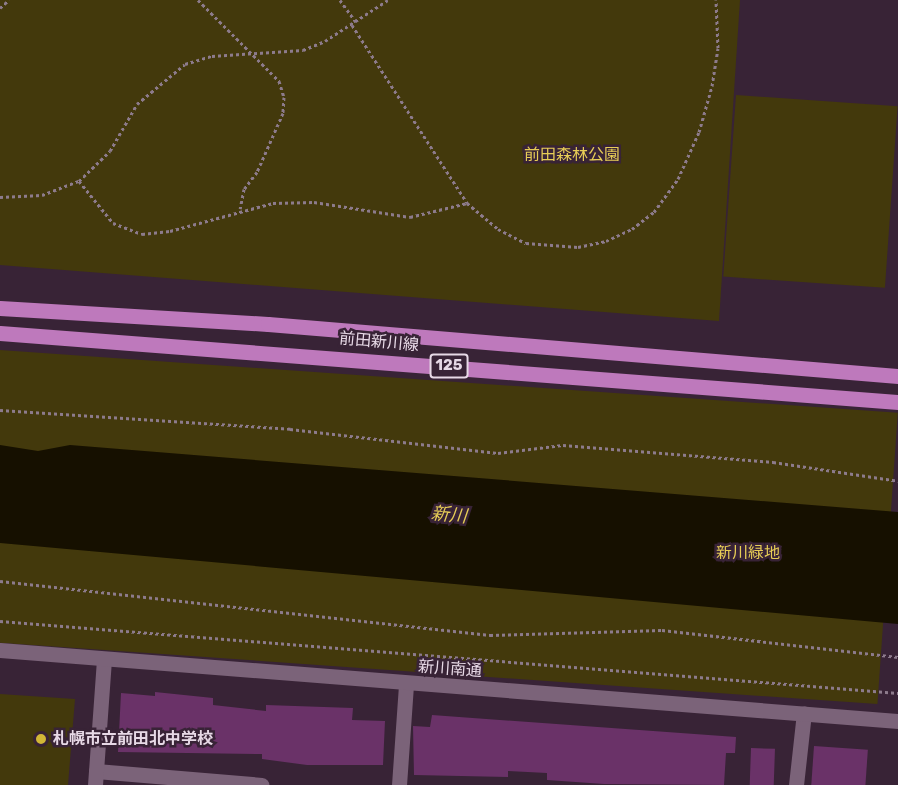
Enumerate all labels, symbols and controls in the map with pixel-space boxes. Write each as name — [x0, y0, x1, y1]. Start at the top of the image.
park label: 前田森林公園 — [524, 145, 620, 165]
street label: 前田新川線 — [338, 329, 420, 355]
road number: 125 — [430, 354, 468, 378]
water label: 新川 — [430, 503, 468, 527]
park label: 新川緑地 — [716, 543, 780, 563]
street label: 新川南通 — [417, 657, 483, 681]
place label: 札幌市立前田北中学校 — [53, 729, 213, 749]
marker: 札幌市立前田北中学校 — [34, 732, 48, 746]

